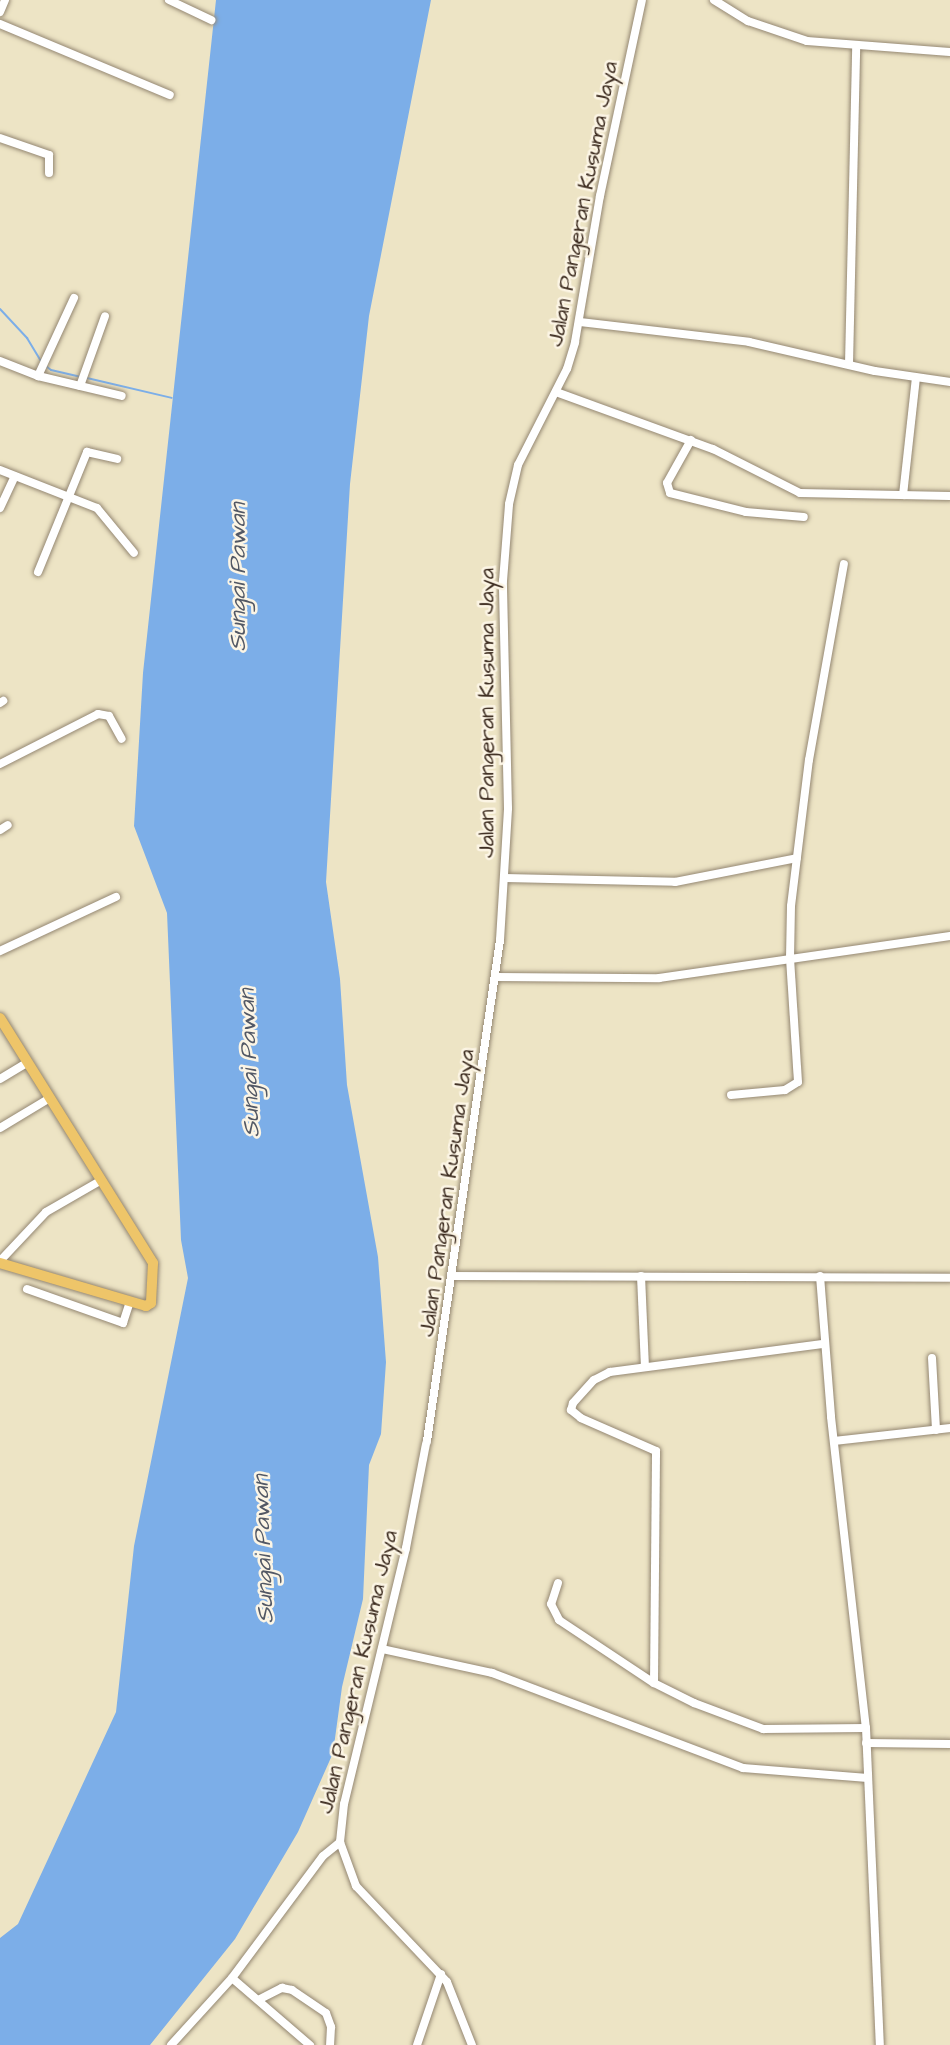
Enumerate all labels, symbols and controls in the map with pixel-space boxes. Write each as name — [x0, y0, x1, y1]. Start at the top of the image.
street label: Jalan Pangeran Kusuma Jaya — [542, 59, 624, 349]
water label: Sungai Pawan — [225, 503, 253, 651]
street label: Jalan Pangeran Kusuma Jaya — [474, 568, 500, 858]
water label: Sungai Pawan — [233, 988, 267, 1138]
street label: Jalan Pangeran Kusuma Jaya — [414, 1048, 480, 1338]
water label: Sungai Pawan — [247, 1474, 281, 1624]
street label: Jalan Pangeran Kusuma Jaya — [313, 1528, 403, 1816]

